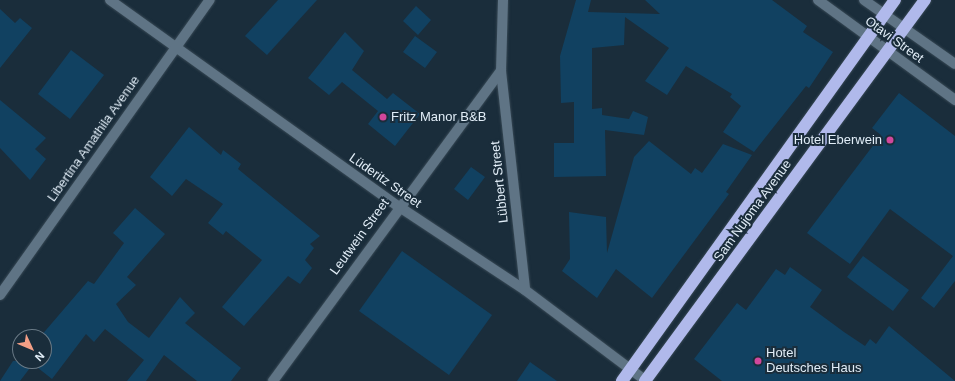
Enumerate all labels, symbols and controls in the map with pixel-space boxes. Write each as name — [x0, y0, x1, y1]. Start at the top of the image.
street label: Otavi Street — [862, 14, 926, 66]
street label: Libertina Amathila Avenue — [44, 72, 144, 206]
place label: Fritz Manor B&B — [391, 109, 486, 125]
marker: Fritz Manor B&B — [378, 112, 388, 122]
place label: Hotel Eberwein — [794, 132, 882, 148]
marker: Hotel Eberwein — [885, 135, 895, 145]
street label: Lübbert Street — [488, 140, 512, 224]
street label: Lüderitz Street — [346, 150, 424, 212]
street label: Sam Nujoma Avenue — [711, 157, 795, 265]
street label: Leutwein Street — [327, 196, 393, 278]
north arrow — [12, 329, 52, 369]
place label: Hotel Deutsches Haus — [766, 346, 861, 377]
text: N — [33, 350, 47, 364]
marker: Hotel Deutsches Haus — [753, 356, 763, 366]

